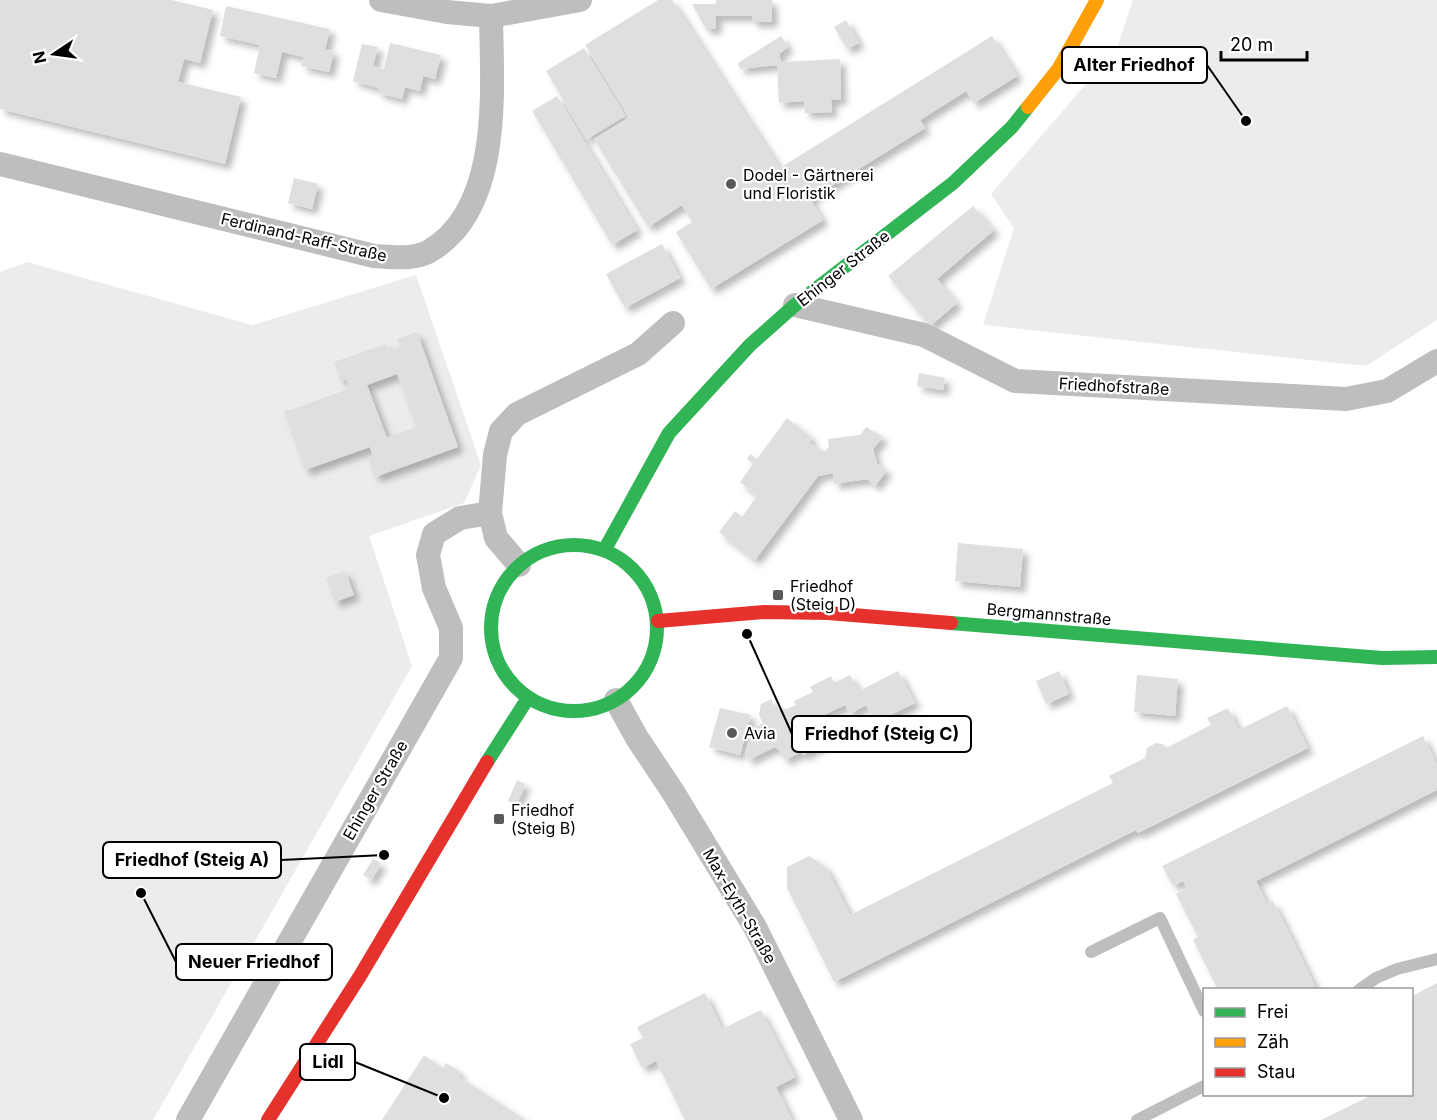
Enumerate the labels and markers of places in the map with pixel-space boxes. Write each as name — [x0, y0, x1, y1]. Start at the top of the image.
callout: Alter Friedhof — [1062, 47, 1207, 83]
place label: Dodel - Gärtnerei und Floristik — [743, 165, 874, 203]
marker: Dodel - Gärtnerei und Floristik — [724, 177, 738, 191]
place label: Friedhof (Steig D) — [790, 576, 856, 614]
marker: Friedhof (Steig D) — [771, 588, 785, 602]
callout: Friedhof (Steig C) — [792, 716, 971, 752]
place label: Avia — [744, 723, 776, 743]
marker: Avia — [725, 726, 739, 740]
place label: Friedhof (Steig B) — [511, 800, 576, 838]
marker: Friedhof (Steig B) — [492, 812, 506, 826]
callout: Friedhof (Steig A) — [103, 842, 281, 878]
callout: Neuer Friedhof — [176, 944, 332, 980]
callout: Lidl — [300, 1044, 355, 1080]

